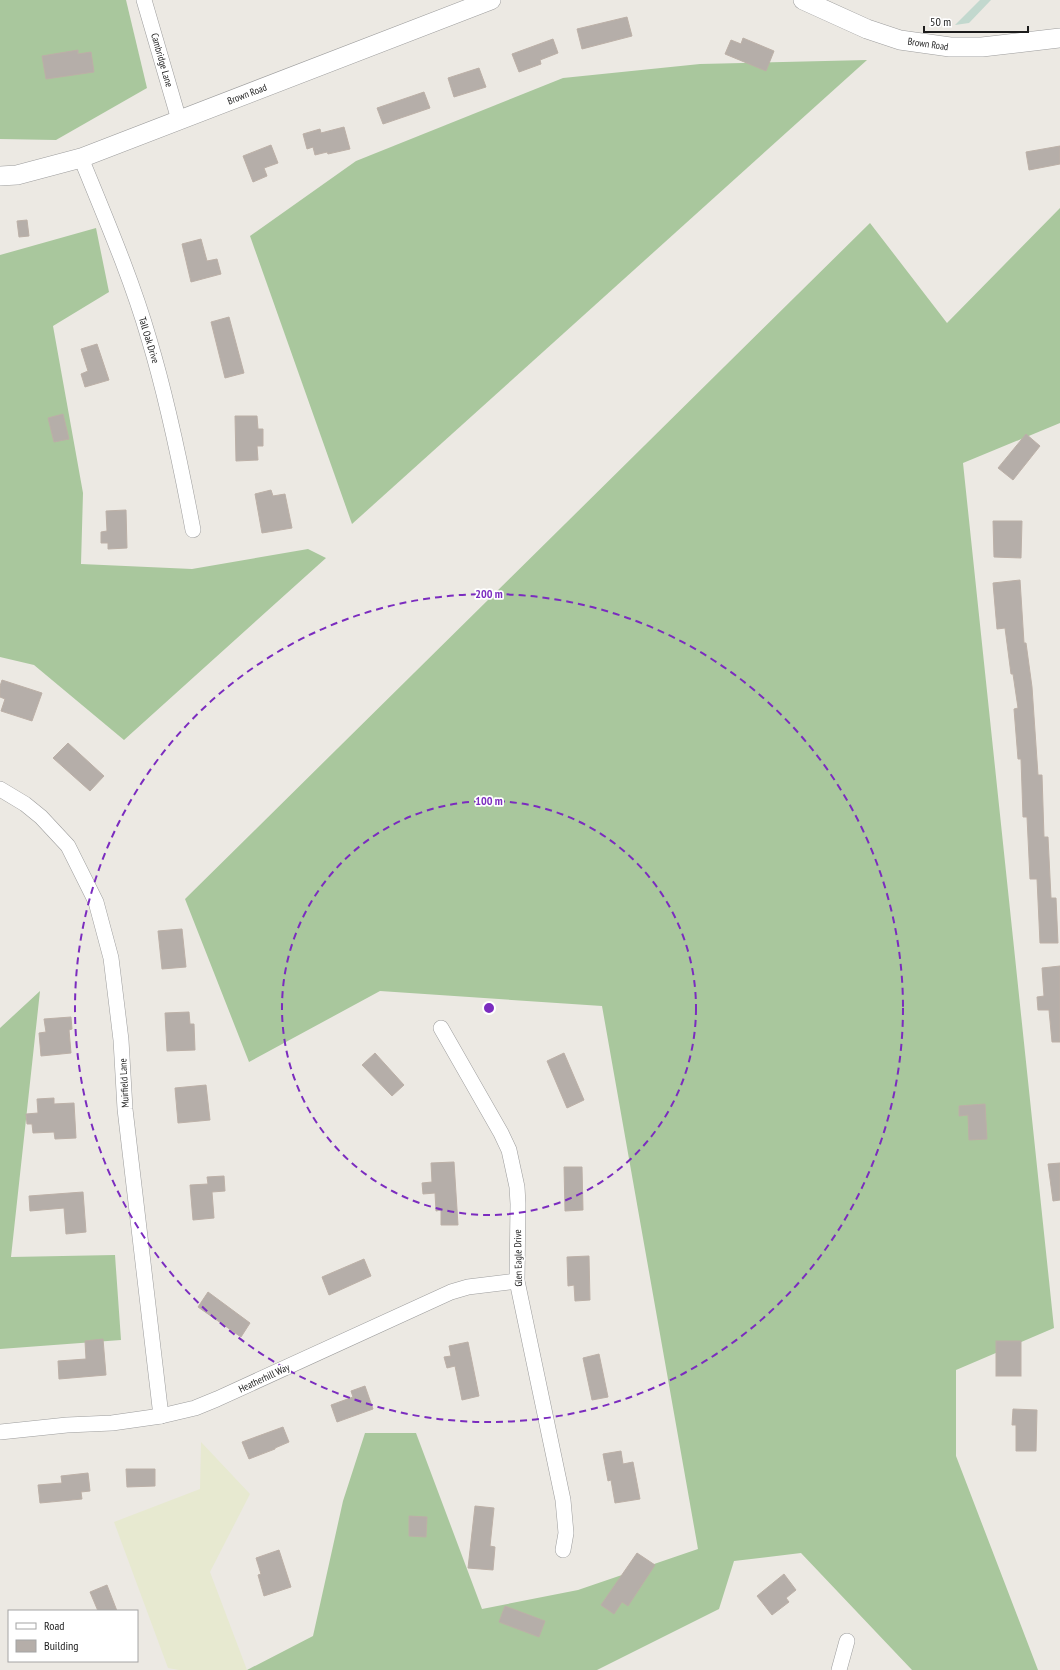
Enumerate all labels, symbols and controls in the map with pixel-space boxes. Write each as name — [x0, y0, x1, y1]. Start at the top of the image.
scale bar — [924, 8, 1028, 34]
text: 50 m — [930, 14, 951, 29]
street label: Cambridge Lane — [148, 31, 176, 89]
street label: Brown Road — [907, 35, 949, 53]
street label: Brown Road — [225, 81, 269, 107]
street label: Tall Oak Drive — [136, 315, 162, 365]
text: 200 m — [475, 586, 503, 601]
text: 100 m — [475, 793, 503, 808]
centre of rings — [482, 1001, 496, 1015]
street label: Muirfield Lane — [116, 1058, 132, 1108]
street label: Glen Eagle Drive — [511, 1229, 525, 1287]
street label: Heatherhill Way — [236, 1360, 292, 1395]
legend — [8, 1610, 138, 1662]
text: Road — [44, 1618, 64, 1633]
text: Building — [44, 1638, 79, 1653]

